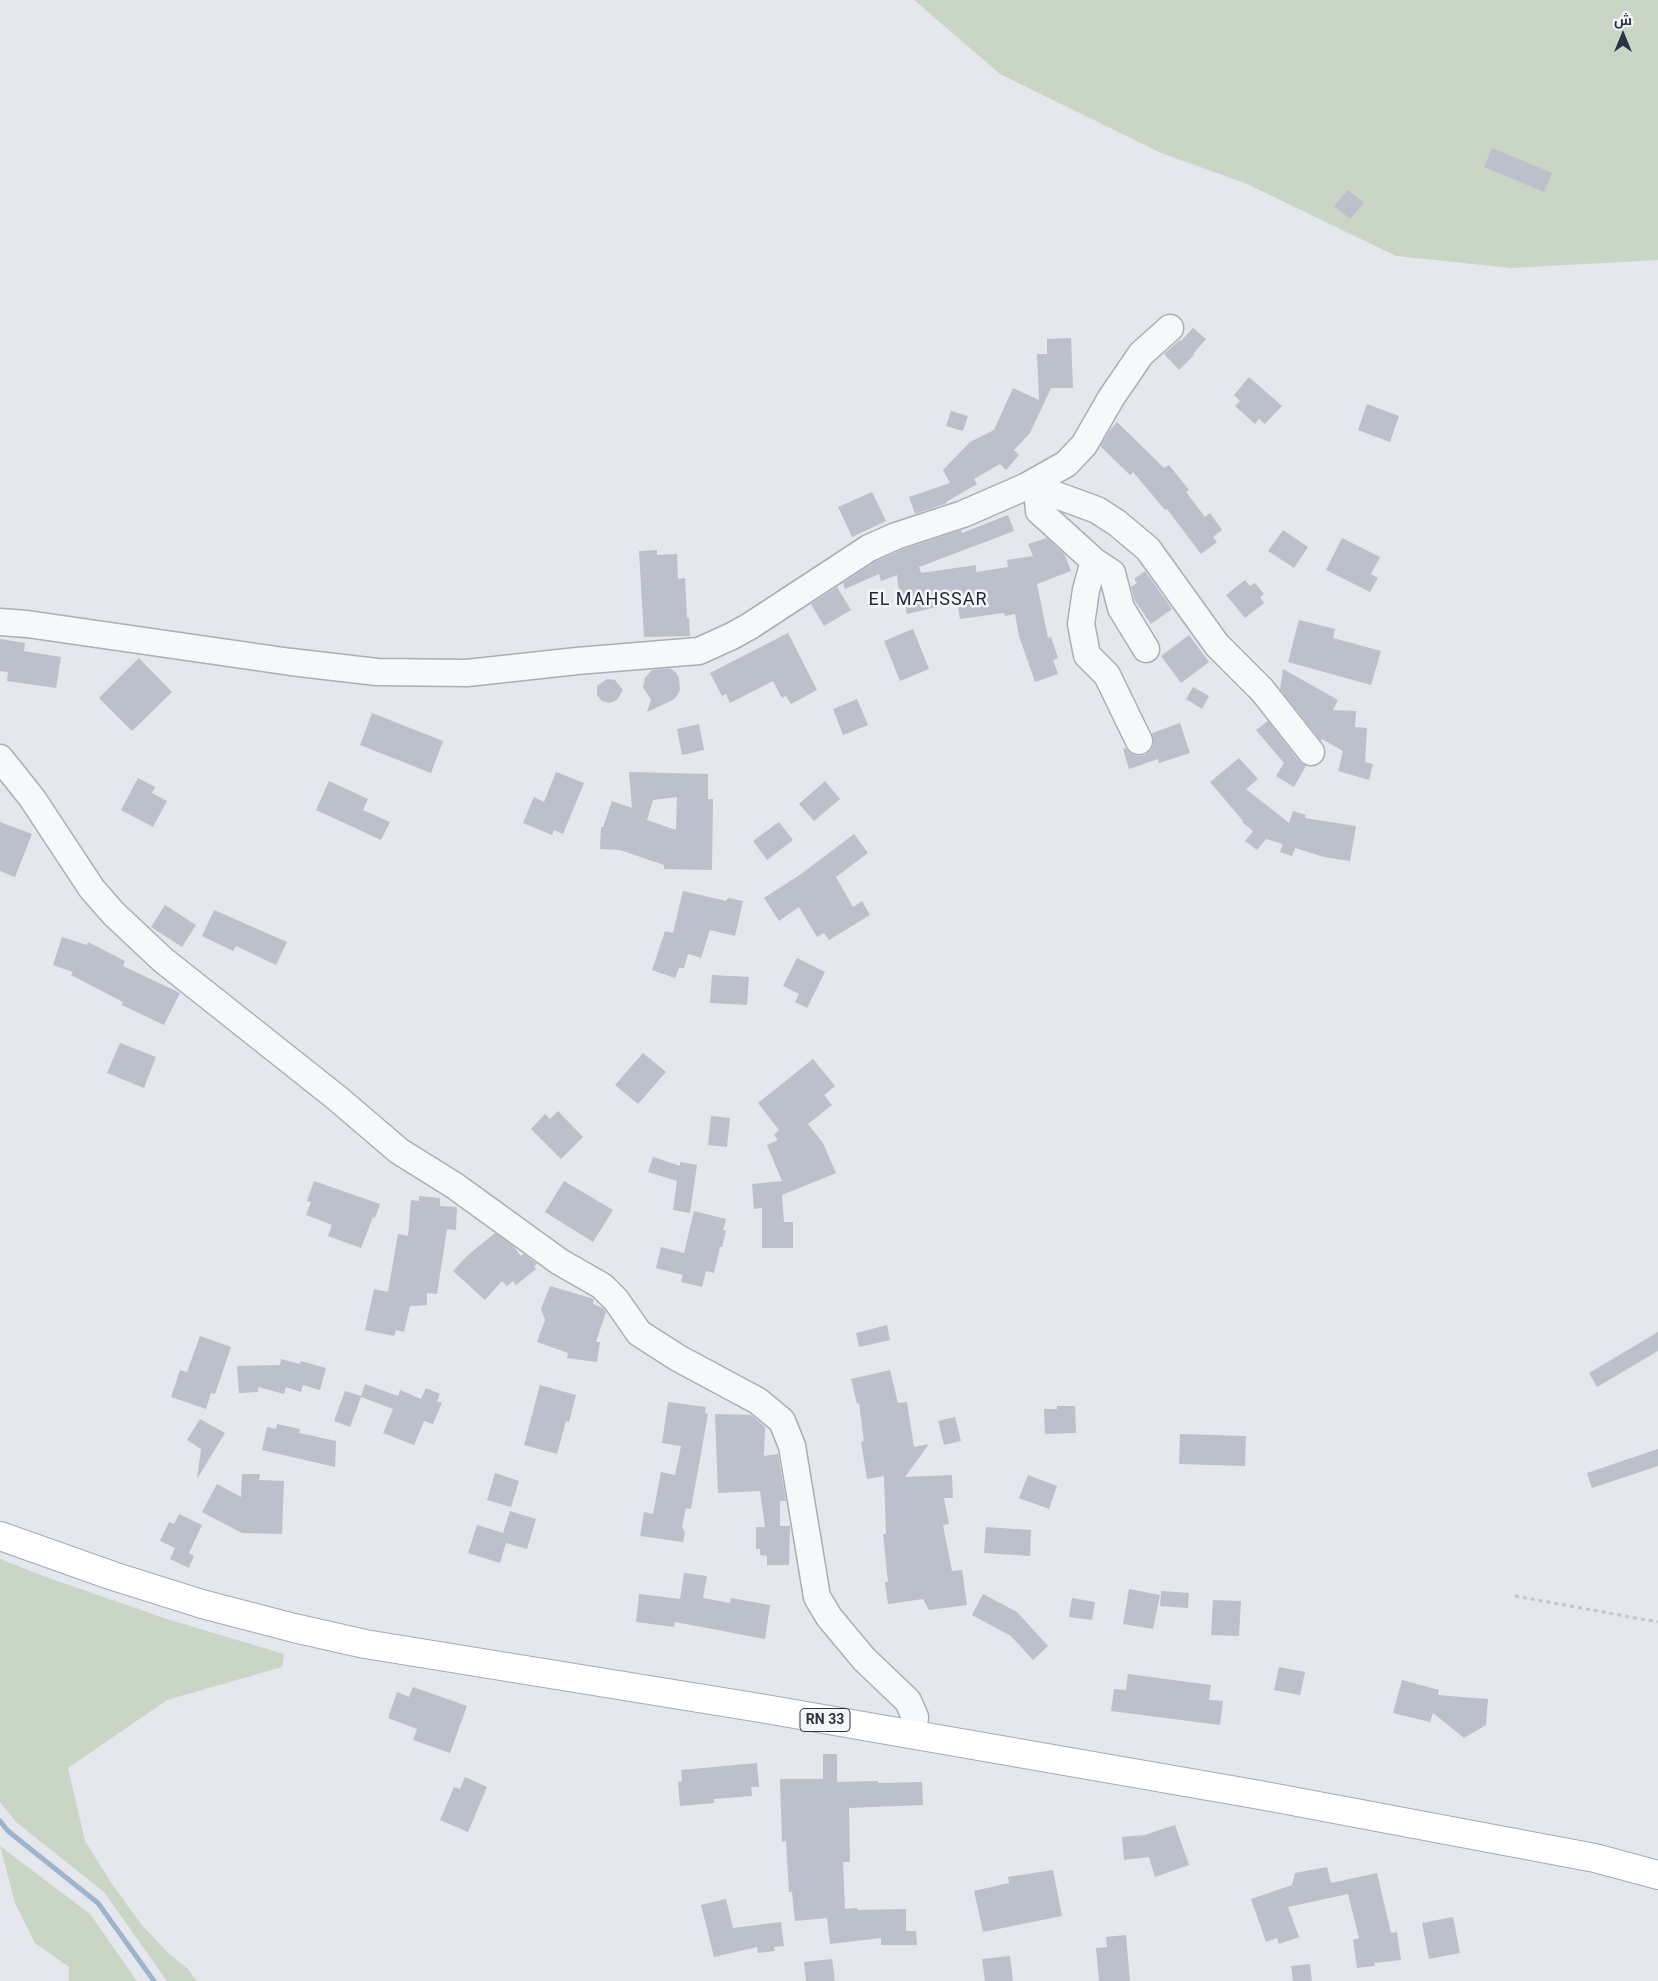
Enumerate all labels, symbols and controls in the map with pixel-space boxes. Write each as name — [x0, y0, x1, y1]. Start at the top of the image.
north arrow — [1598, 10, 1648, 60]
text: ش — [1614, 12, 1632, 28]
district label: EL MAHSSAR — [867, 589, 989, 611]
road number: RN 33 — [800, 1708, 850, 1732]

